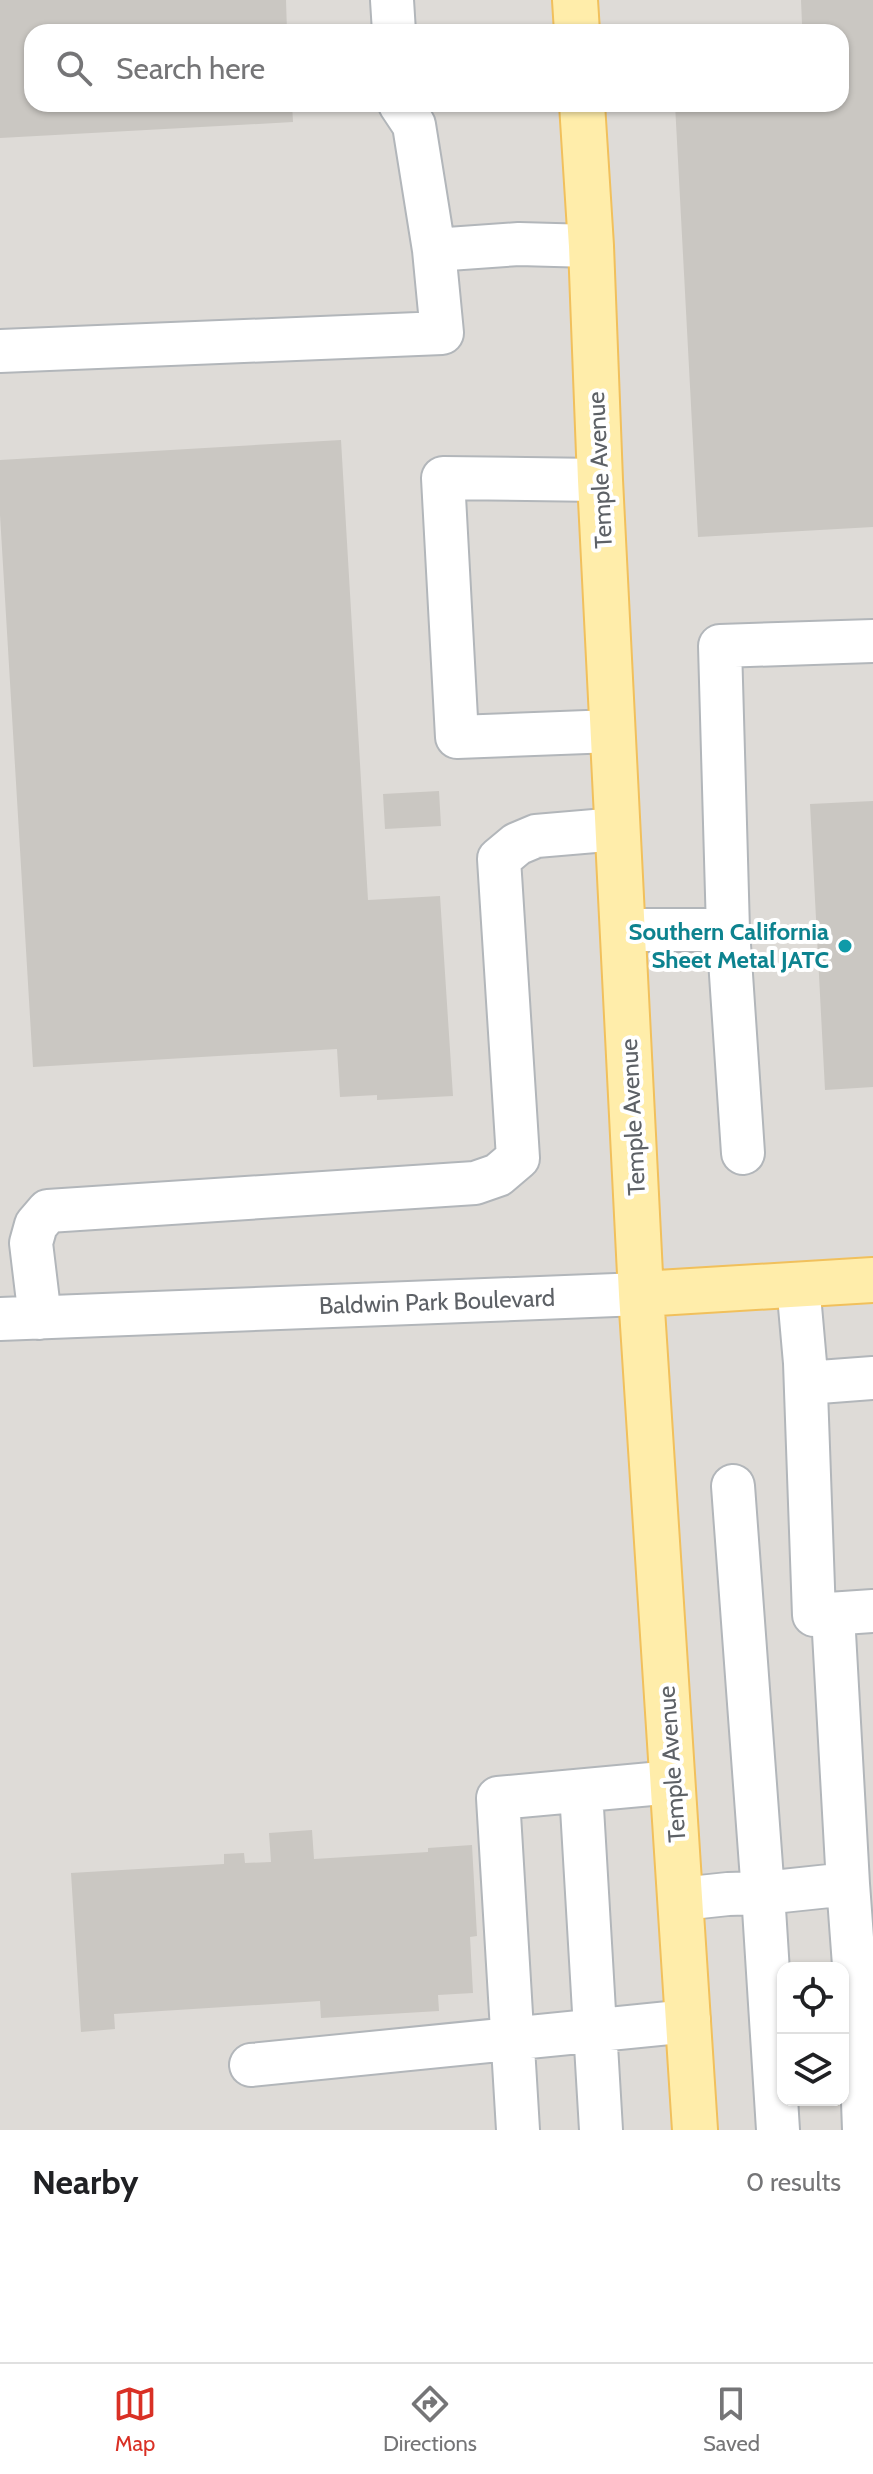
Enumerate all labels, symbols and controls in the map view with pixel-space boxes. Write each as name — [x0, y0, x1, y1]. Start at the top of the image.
search box — [24, 24, 849, 112]
icon: search — [52, 46, 96, 90]
text: Search here — [116, 50, 265, 87]
street label: Temple Avenue — [581, 391, 618, 549]
place label: Southern California Sheet Metal JATC — [629, 917, 829, 974]
marker: Southern California Sheet Metal JATC — [836, 937, 854, 955]
street label: Temple Avenue — [614, 1038, 651, 1196]
street label: Baldwin Park Boulevard — [318, 1283, 556, 1320]
street label: Temple Avenue — [652, 1685, 691, 1843]
map controls — [777, 1962, 849, 2106]
button: locate — [777, 1962, 849, 2034]
button: layers — [777, 2034, 849, 2106]
text: Nearby — [32, 2161, 139, 2203]
text: 0 results — [746, 2166, 841, 2198]
tab: Map — [113, 2382, 157, 2457]
tab: Directions — [383, 2382, 477, 2457]
tab: Saved — [703, 2382, 760, 2457]

